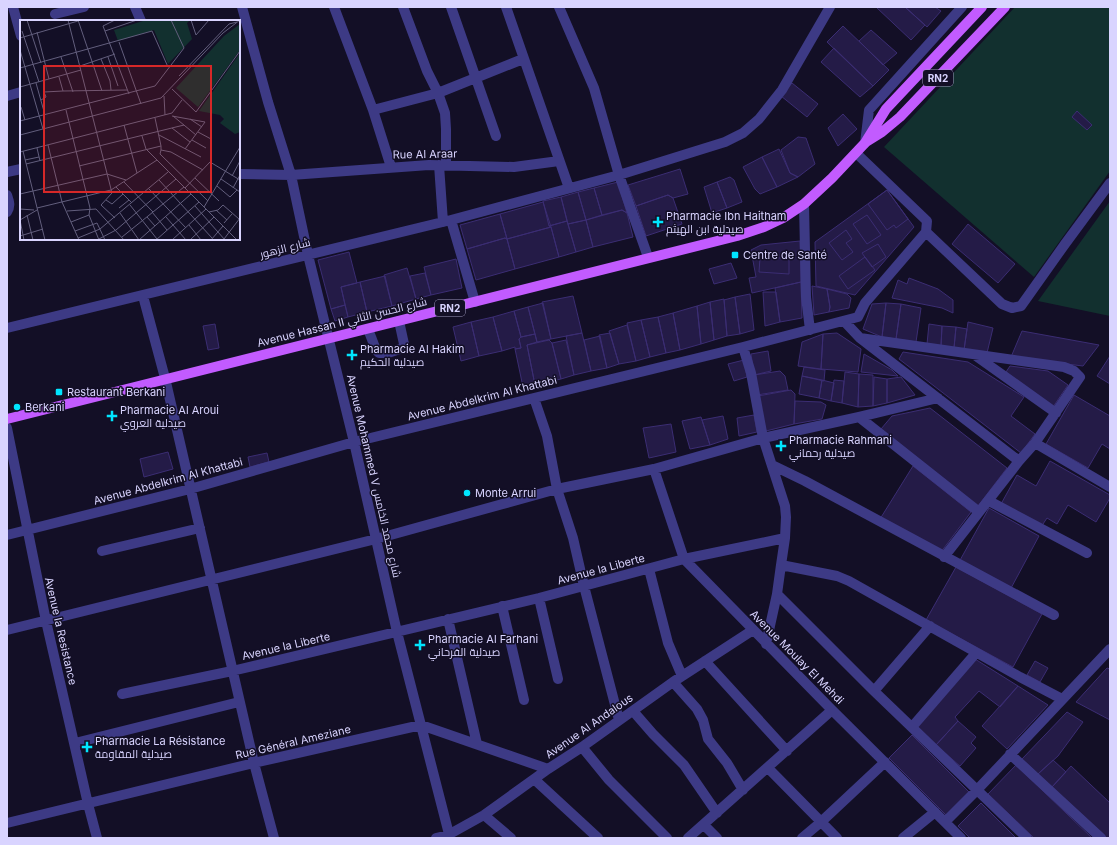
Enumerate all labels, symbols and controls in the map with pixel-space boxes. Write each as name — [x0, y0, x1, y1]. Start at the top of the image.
inset map — [20, 20, 240, 240]
road number: RN2 — [923, 70, 953, 86]
street label: Rue Al Araar — [393, 146, 457, 162]
place label: Pharmacie Ibn Haitham صيدلية ابن الهيثم — [666, 209, 787, 237]
marker: Pharmacie Ibn Haitham صيدلية ابن الهيثم — [653, 217, 663, 227]
street label: شارع الزهور — [257, 235, 312, 262]
place label: Centre de Santé — [743, 248, 827, 262]
marker: Centre de Santé — [730, 250, 740, 260]
street label: Avenue Hassan II شارع الحسن الثاني — [256, 294, 429, 352]
road number: RN2 — [435, 300, 465, 316]
place label: Pharmacie Al Hakim صيدلية الحكيم — [360, 342, 464, 370]
marker: Pharmacie Al Hakim صيدلية الحكيم — [347, 350, 357, 360]
street label: Avenue Mohammed V شارع محمد الخامس — [343, 373, 404, 579]
street label: Avenue Abdelkrim Al Khattabi — [406, 373, 558, 423]
place label: Restaurant Berkani — [67, 385, 165, 399]
marker: Restaurant Berkani — [54, 387, 64, 397]
place label: Berkani — [25, 400, 64, 414]
marker: Berkani — [12, 402, 22, 412]
place label: Pharmacie Al Aroui صيدلية العروي — [120, 403, 219, 432]
marker: Pharmacie Al Aroui صيدلية العروي — [107, 411, 117, 421]
place label: Pharmacie Rahmani صيدلية رحماني — [789, 433, 892, 462]
marker: Pharmacie Rahmani صيدلية رحماني — [776, 441, 786, 451]
street label: Avenue Abdelkrim Al Khattabi — [92, 454, 244, 508]
place label: Monte Arrui — [475, 486, 536, 500]
marker: Monte Arrui — [462, 488, 472, 498]
street label: Avenue la Liberte — [556, 551, 646, 587]
street label: Avenue la Resistance — [42, 576, 80, 686]
street label: Avenue Moulay El Mehdi — [747, 607, 847, 707]
street label: Avenue la Liberte — [241, 629, 331, 663]
place label: Pharmacie Al Farhani صيدلية الفرحاني — [428, 632, 538, 661]
marker: Pharmacie Al Farhani صيدلية الفرحاني — [415, 640, 425, 650]
street label: Avenue Al Andalous — [543, 690, 636, 761]
street label: Rue Général Ameziane — [234, 722, 352, 762]
place label: Pharmacie La Résistance صيدلية المقاومة — [95, 734, 225, 761]
marker: Pharmacie La Résistance صيدلية المقاومة — [82, 742, 92, 752]

